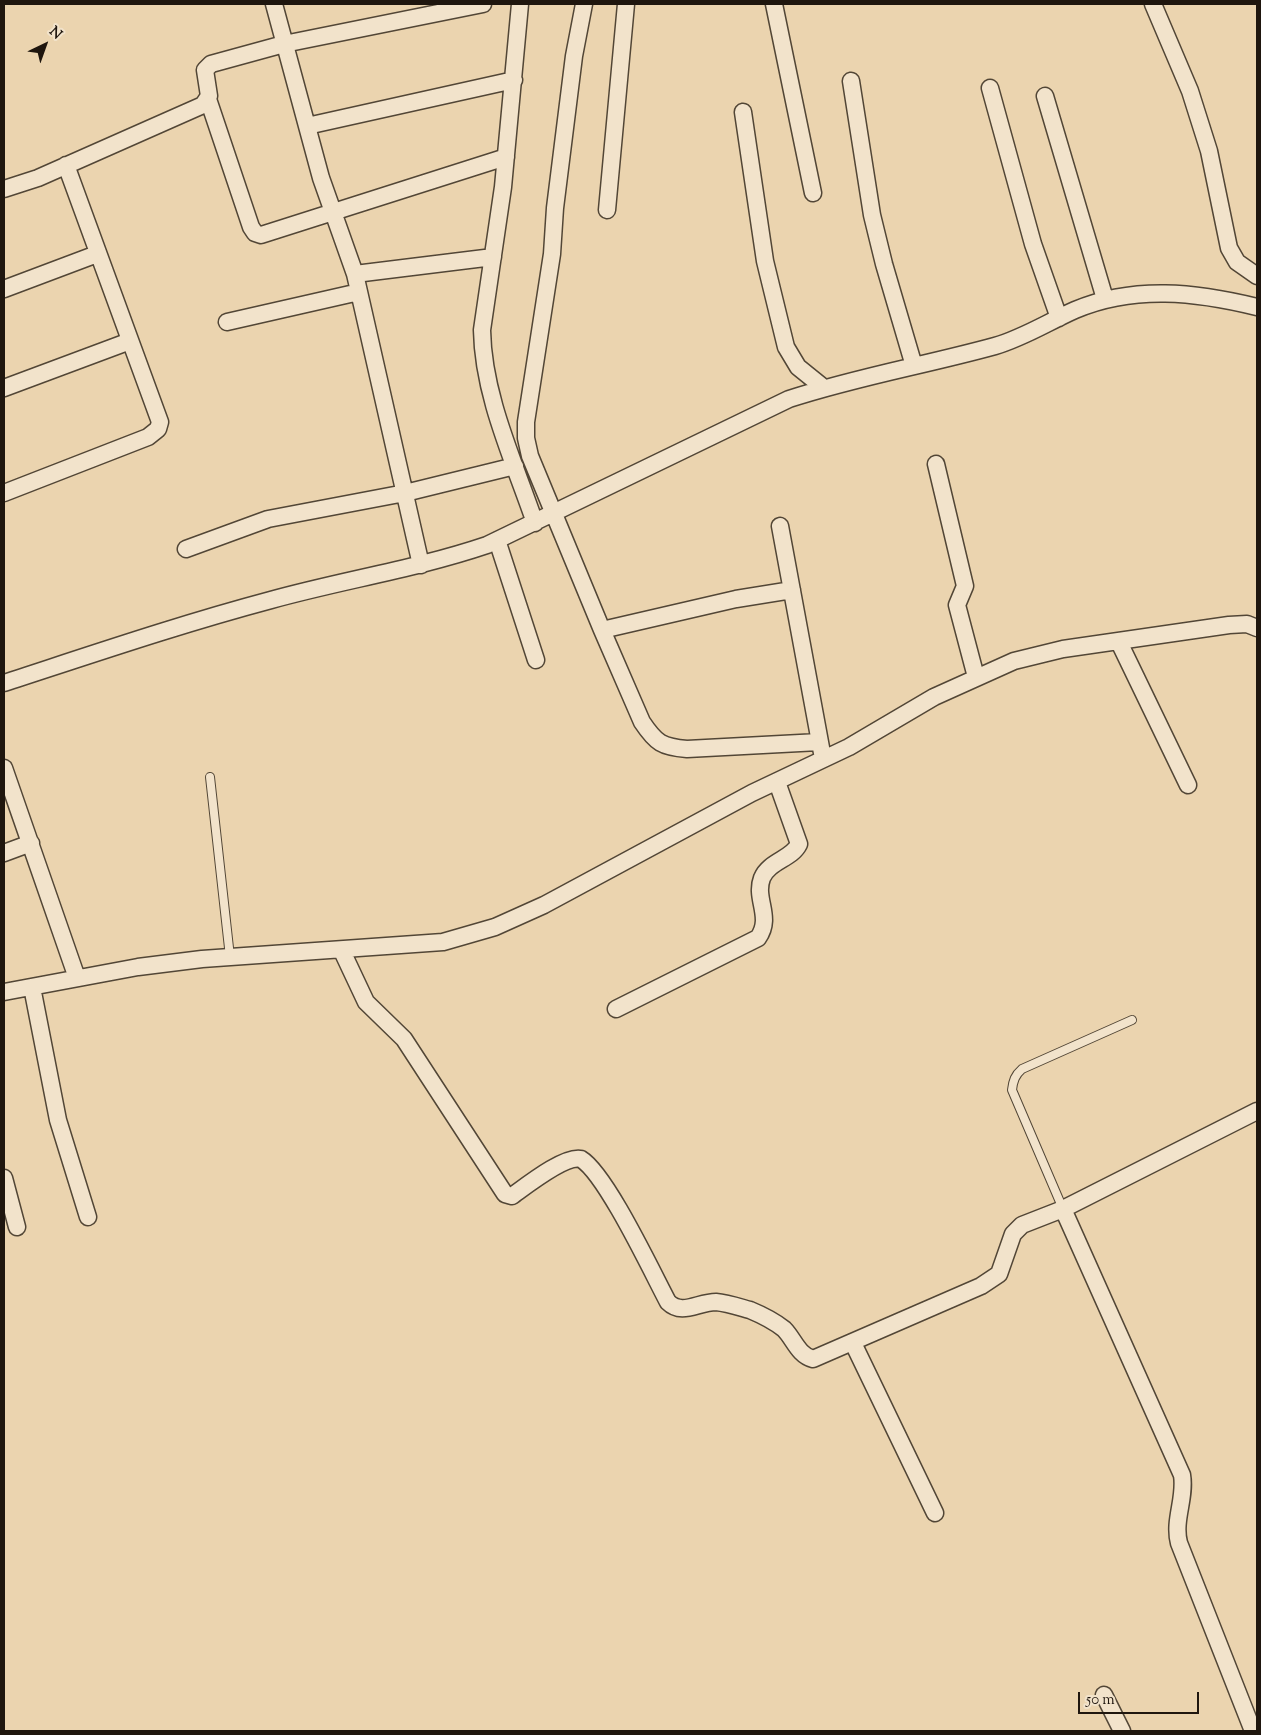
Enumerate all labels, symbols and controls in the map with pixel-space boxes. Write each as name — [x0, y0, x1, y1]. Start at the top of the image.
north arrow — [20, 20, 70, 70]
text: N — [44, 23, 66, 45]
scale bar — [1081, 1682, 1202, 1714]
text: 50 m — [1086, 1690, 1115, 1711]

